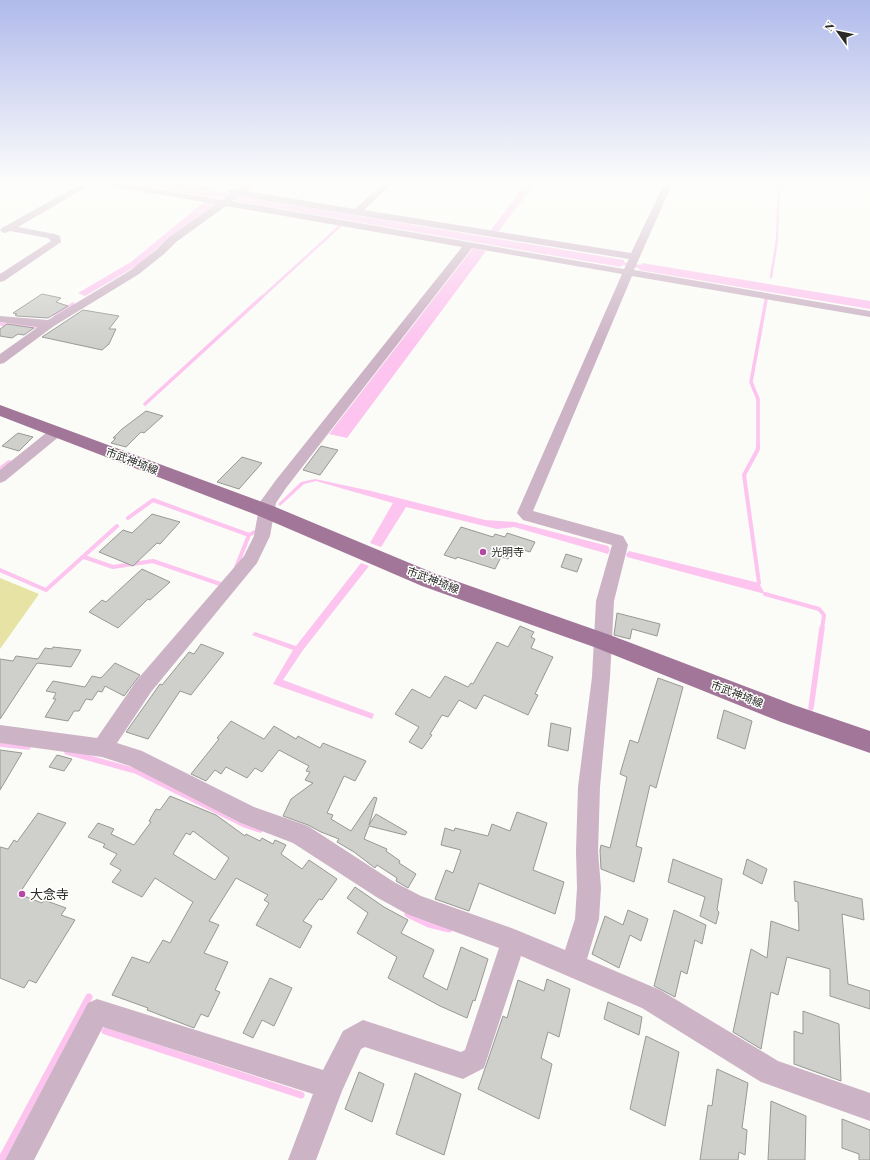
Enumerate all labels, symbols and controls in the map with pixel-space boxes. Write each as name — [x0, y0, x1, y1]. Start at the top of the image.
north arrow — [818, 12, 858, 52]
text: N — [821, 19, 838, 34]
street label: 市武神埼線 — [104, 444, 161, 477]
place label: 光明寺 — [491, 544, 524, 559]
marker: 光明寺 — [478, 547, 488, 557]
street label: 市武神埼線 — [405, 563, 462, 596]
street label: 市武神埼線 — [709, 677, 766, 710]
place label: 大念寺 — [30, 885, 69, 902]
marker: 大念寺 — [17, 889, 27, 899]

